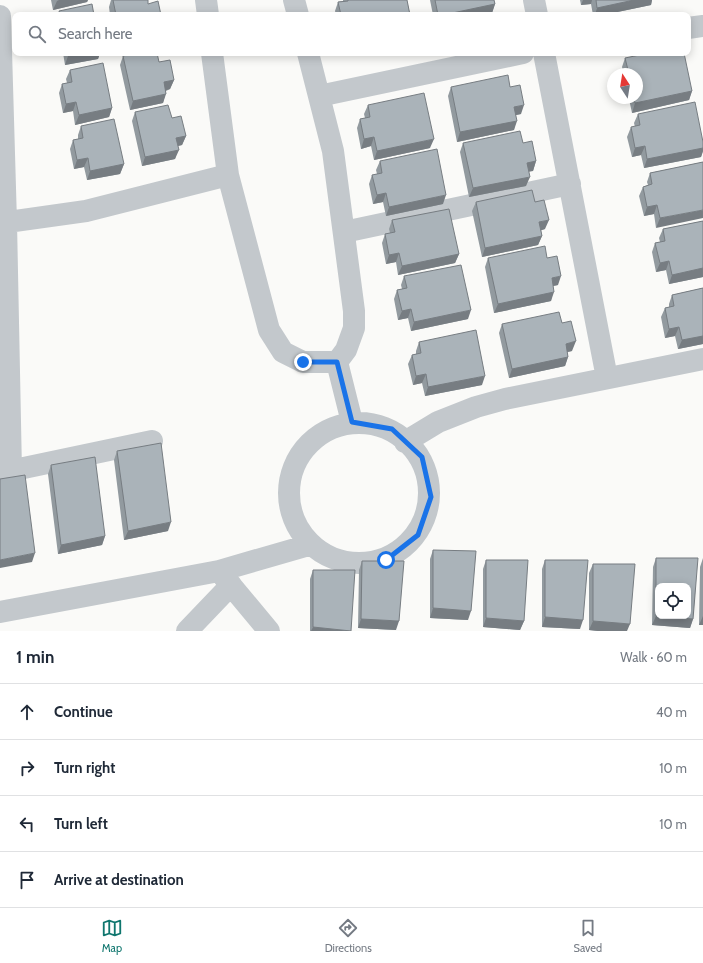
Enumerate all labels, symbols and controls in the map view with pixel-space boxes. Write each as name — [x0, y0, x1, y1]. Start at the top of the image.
search box — [12, 12, 691, 56]
icon: search — [26, 23, 48, 45]
text: Search here — [58, 25, 133, 43]
north arrow — [607, 68, 643, 104]
route end — [294, 353, 312, 371]
route start — [377, 551, 395, 569]
map controls — [655, 583, 691, 619]
button: locate — [655, 583, 691, 619]
text: 1 min — [16, 647, 54, 667]
text: Walk · 60 m — [620, 649, 687, 665]
icon: ahead — [16, 701, 38, 723]
text: Continue — [54, 703, 113, 721]
text: 40 m — [656, 704, 687, 720]
icon: right — [16, 757, 38, 779]
text: Turn right — [54, 759, 115, 777]
text: 10 m — [659, 760, 687, 776]
icon: left — [16, 813, 38, 835]
text: Turn left — [54, 815, 108, 833]
text: 10 m — [659, 816, 687, 832]
icon: arrive — [16, 869, 38, 891]
text: Arrive at destination — [54, 871, 184, 889]
tab: Map — [101, 917, 123, 955]
tab: Directions — [325, 917, 372, 955]
tab: Saved — [574, 917, 602, 955]

